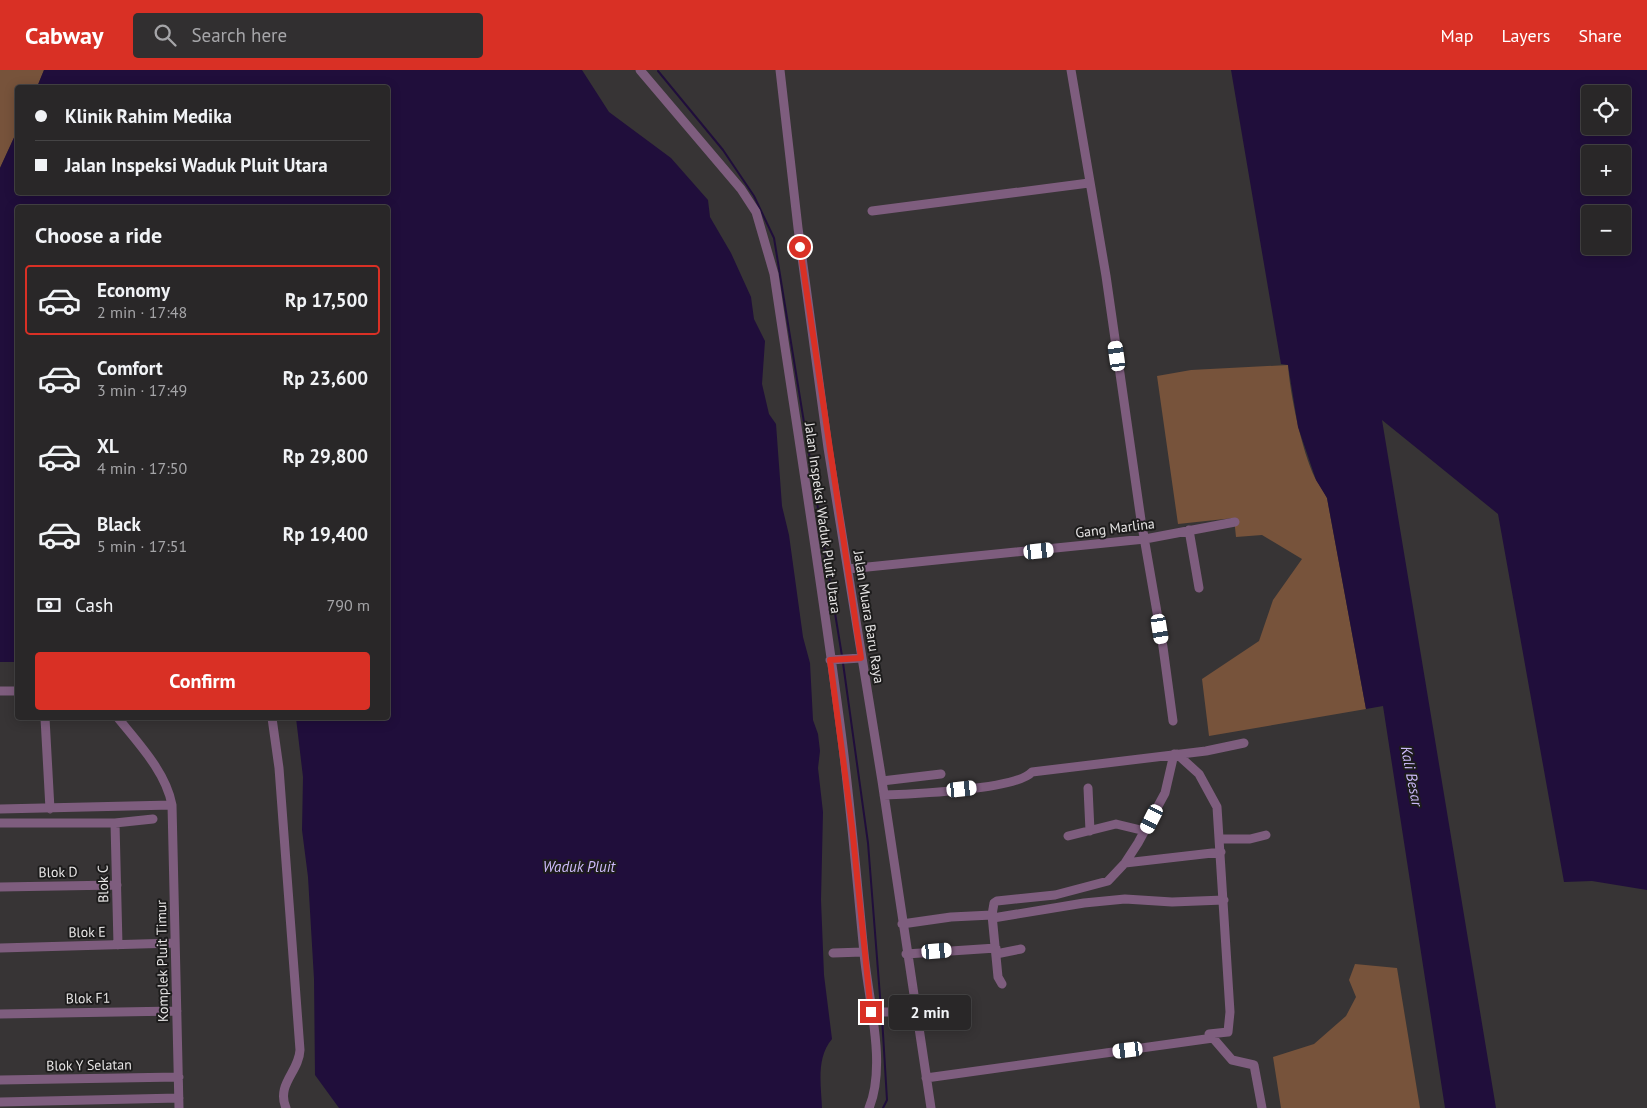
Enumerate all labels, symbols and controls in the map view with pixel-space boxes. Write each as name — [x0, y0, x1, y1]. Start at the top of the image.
search box — [133, 13, 483, 58]
text: Cabway — [25, 20, 103, 51]
icon: search — [151, 21, 179, 49]
text: Search here — [191, 23, 287, 47]
text: Map — [1441, 24, 1473, 47]
text: Layers — [1501, 24, 1550, 47]
text: Share — [1578, 24, 1622, 47]
map controls — [1581, 85, 1631, 255]
button: locate — [1581, 85, 1631, 135]
text: Klinik Rahim Medika — [65, 104, 232, 128]
button: + — [1581, 145, 1631, 195]
text: Jalan Inspeksi Waduk Pluit Utara — [65, 153, 328, 177]
button: − — [1581, 205, 1631, 255]
text: Choose a ride — [35, 221, 162, 249]
route start — [789, 236, 811, 258]
icon: car — [37, 278, 82, 323]
text: Economy — [97, 278, 170, 302]
text: Rp 17,500 — [285, 288, 368, 312]
text: 2 min · 17:48 — [97, 302, 187, 322]
car — [1107, 340, 1126, 372]
icon: car — [37, 356, 82, 401]
text: Comfort — [97, 356, 163, 380]
text: Rp 23,600 — [283, 366, 368, 390]
text: 3 min · 17:49 — [97, 380, 187, 400]
street label: Jalan Inspeksi Waduk Pluit Utara — [801, 420, 845, 615]
icon: car — [37, 434, 82, 479]
text: XL — [97, 434, 119, 458]
text: Rp 29,800 — [283, 444, 368, 468]
text: 4 min · 17:50 — [97, 458, 187, 478]
icon: car — [37, 512, 82, 557]
text: Black — [97, 512, 141, 536]
street label: Gang Marlina — [1074, 514, 1156, 542]
text: Rp 19,400 — [283, 522, 368, 546]
text: 5 min · 17:51 — [97, 536, 187, 556]
car — [1023, 542, 1054, 560]
street label: Jalan Muara Baru Raya — [849, 548, 888, 685]
icon: cash — [35, 591, 63, 619]
text: Cash — [75, 593, 113, 617]
text: 790 m — [327, 595, 370, 615]
car — [1150, 613, 1169, 645]
button: Confirm — [35, 652, 370, 710]
water label: Kali Besar — [1397, 744, 1427, 809]
car — [946, 780, 977, 798]
car — [1138, 802, 1165, 836]
water label: Waduk Pluit — [543, 857, 617, 876]
street label: Blok D — [38, 863, 78, 881]
street label: Blok C — [94, 865, 112, 903]
street label: Komplek Pluit Timur — [152, 900, 172, 1022]
street label: Blok E — [68, 923, 106, 941]
car — [921, 942, 952, 960]
street label: Blok F1 — [66, 989, 110, 1007]
callout: 2 min — [888, 994, 971, 1030]
route end — [860, 1001, 882, 1023]
text: 2 min — [910, 1002, 950, 1022]
car — [1112, 1041, 1143, 1059]
street label: Blok Y Selatan — [46, 1055, 132, 1075]

